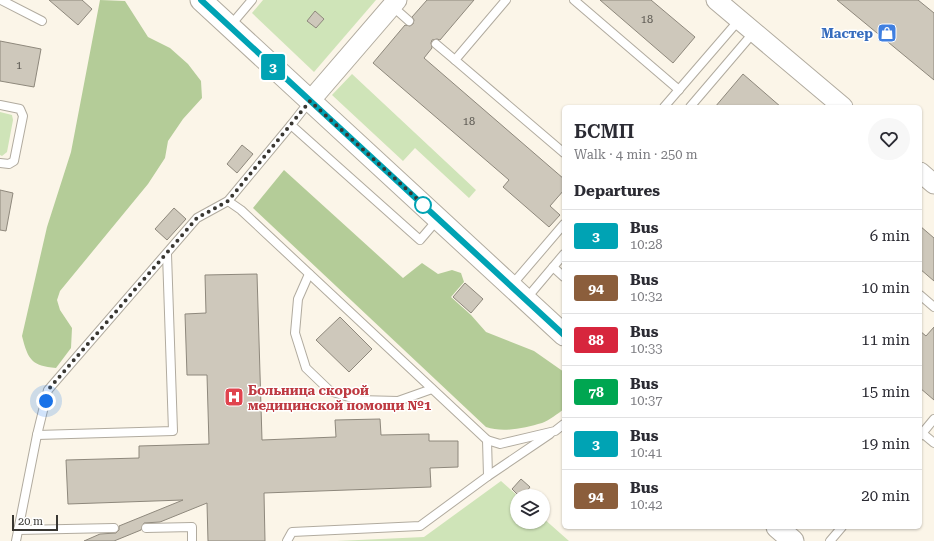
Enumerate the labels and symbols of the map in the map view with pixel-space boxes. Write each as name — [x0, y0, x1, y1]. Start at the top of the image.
house number: 18 — [641, 13, 653, 26]
shop icon: Мастер — [876, 22, 898, 44]
place label: Мастер — [821, 26, 873, 41]
line badge: 3 — [260, 54, 286, 80]
house number: 1 — [16, 59, 22, 72]
house number: 18 — [463, 115, 475, 128]
unlabelled marker — [414, 196, 432, 214]
place label: Больница скорой медицинской помощи №1 — [248, 383, 431, 413]
hospital icon: Больница скорой медицинской помощи №1 — [223, 386, 245, 408]
your location — [36, 391, 56, 411]
scale bar — [12, 513, 58, 532]

